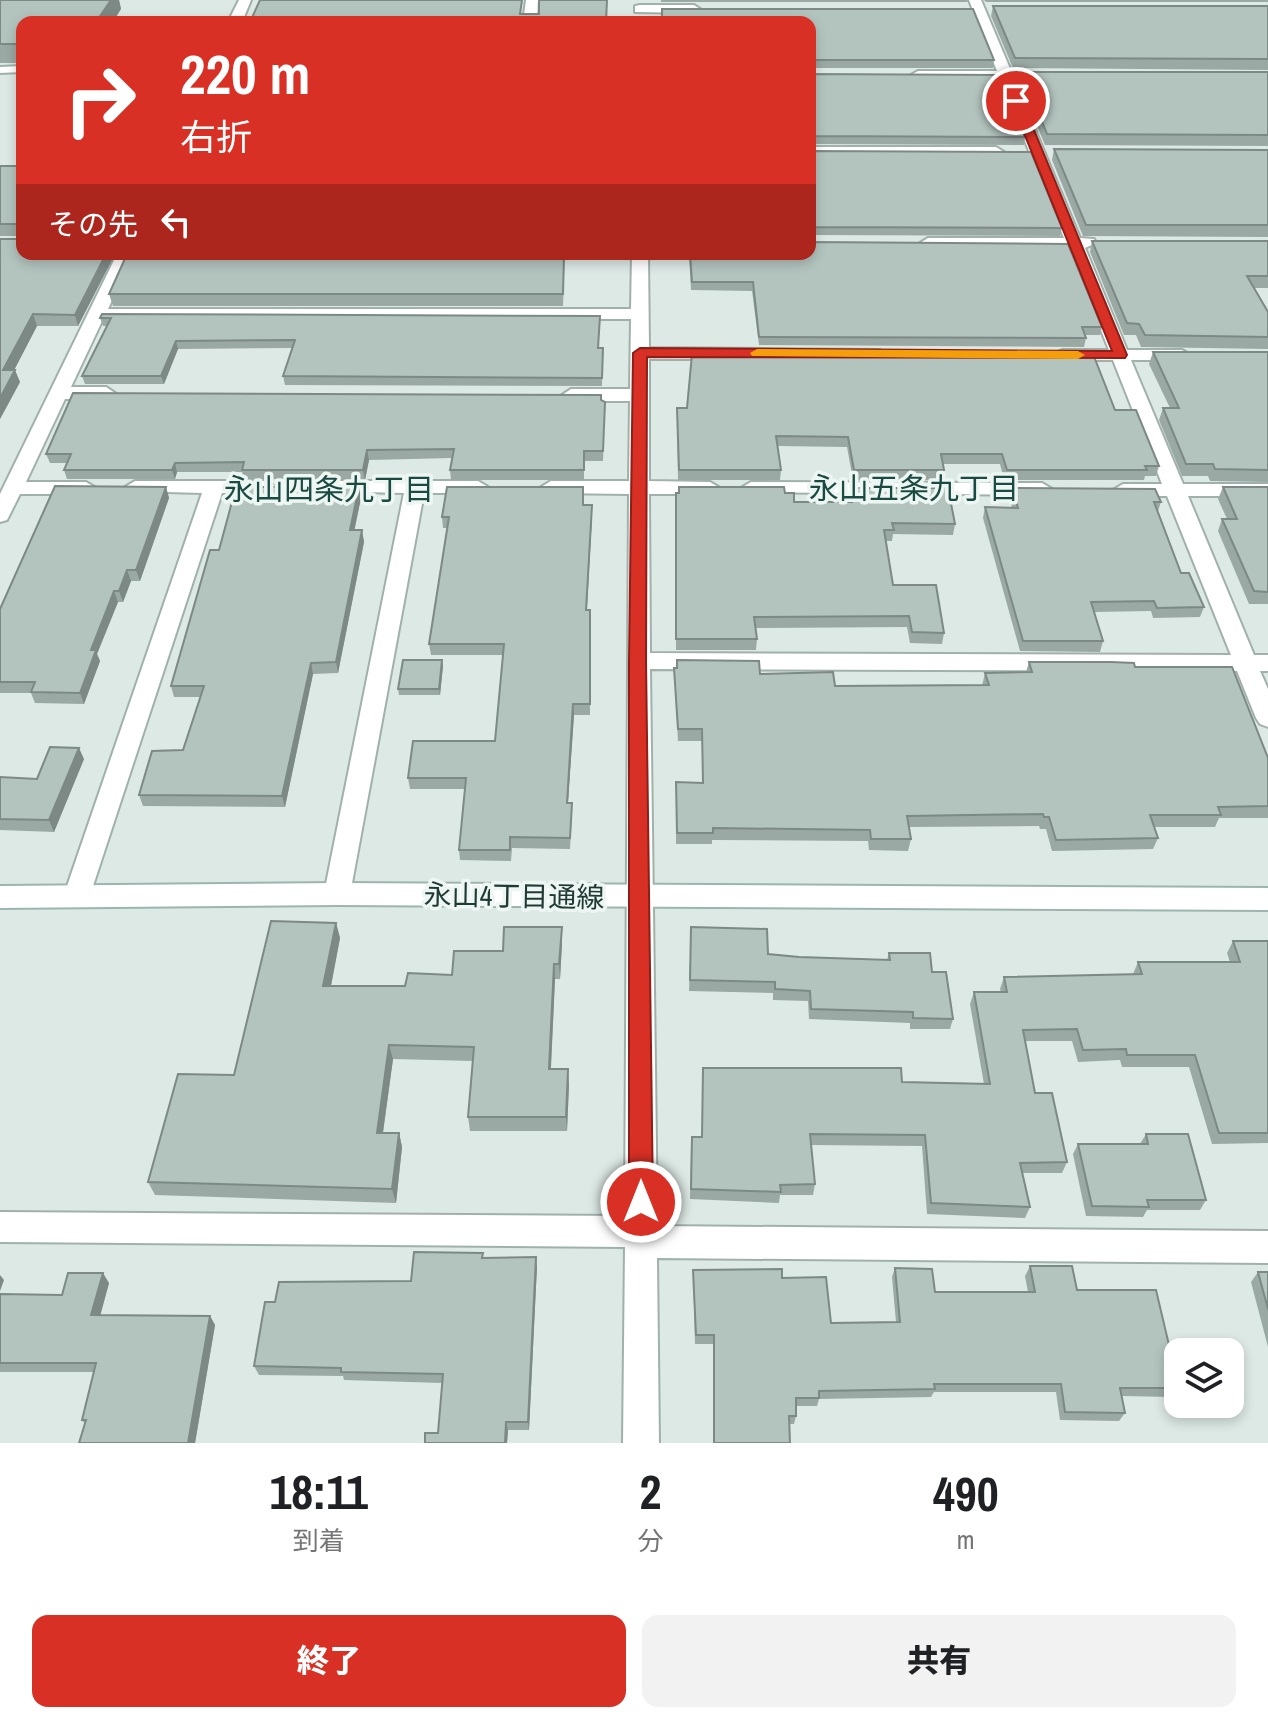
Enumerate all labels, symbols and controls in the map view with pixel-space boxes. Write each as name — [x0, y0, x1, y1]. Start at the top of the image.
text: 220 m — [180, 36, 310, 111]
icon: right — [48, 48, 152, 152]
pin — [982, 67, 1050, 135]
icon: arrive — [994, 79, 1038, 123]
text: 右折 — [180, 113, 252, 161]
icon: left — [154, 200, 198, 244]
text: その先 — [48, 204, 138, 244]
district label: 永山五条九丁目 — [809, 468, 1019, 508]
district label: 永山四条九丁目 — [224, 469, 434, 509]
street label: 永山4丁目通線 — [423, 875, 605, 917]
position arrow — [599, 1160, 683, 1244]
map controls — [1164, 1338, 1244, 1418]
button: layers — [1164, 1338, 1244, 1418]
text: 18:11 — [269, 1459, 368, 1524]
text: 2 — [639, 1459, 661, 1524]
text: 490 — [933, 1461, 999, 1526]
text: m — [957, 1522, 975, 1557]
text: 到着 — [293, 1523, 345, 1558]
text: 分 — [637, 1523, 663, 1558]
button: 終了 — [32, 1615, 626, 1707]
button: 共有 — [642, 1615, 1236, 1707]

